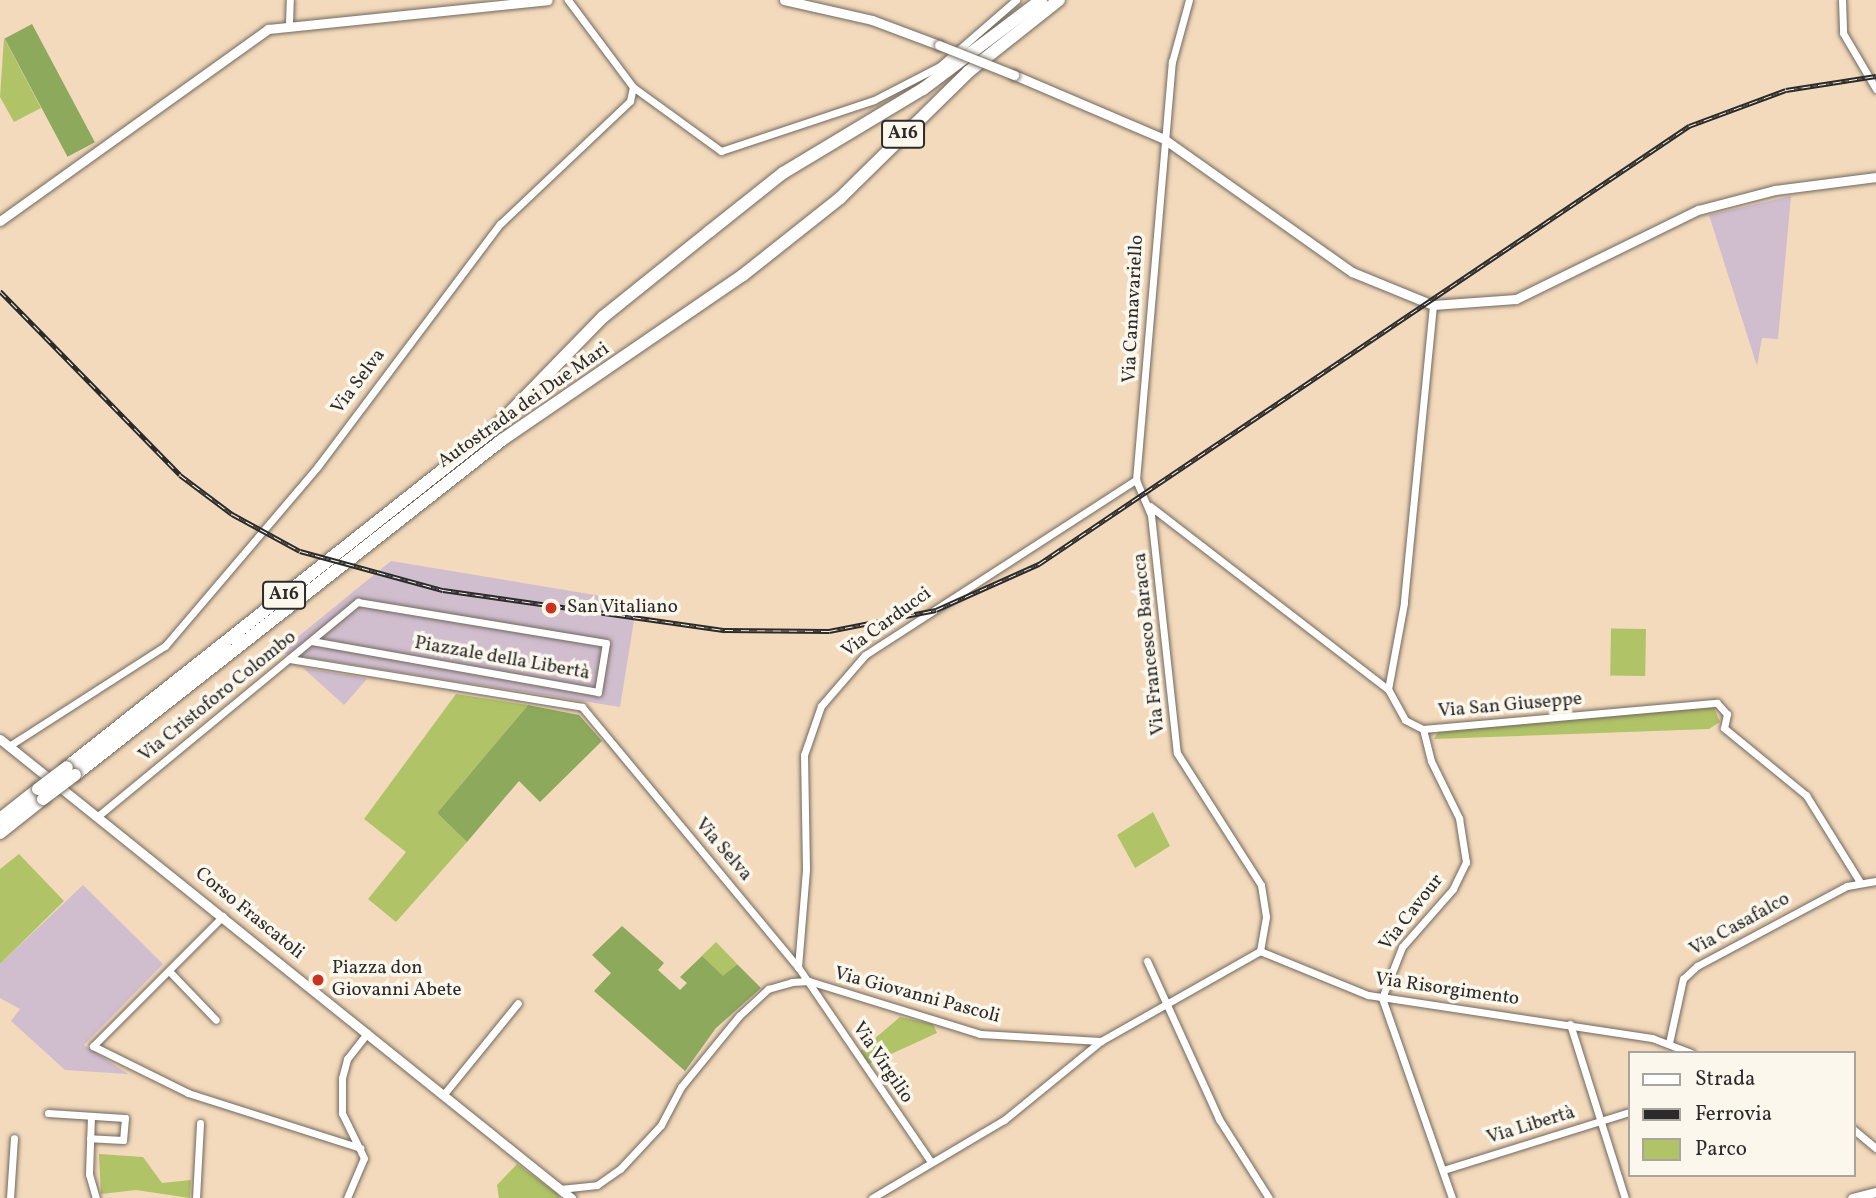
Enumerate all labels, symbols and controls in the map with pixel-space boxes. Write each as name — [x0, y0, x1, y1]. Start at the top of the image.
road number: A16 — [880, 119, 926, 148]
street label: Via Cannavariello — [1119, 234, 1149, 384]
street label: Autostrada dei Due Mari — [434, 338, 614, 474]
street label: Via Selva — [327, 345, 391, 419]
street label: Via Francesco Baracca — [1129, 552, 1171, 736]
road number: A16 — [261, 580, 307, 610]
street label: Via Carducci — [838, 583, 936, 663]
place label: San Vitaliano — [567, 597, 678, 619]
marker: San Vitaliano — [541, 598, 561, 618]
street label: Via Cristoforo Colombo — [135, 627, 301, 767]
street label: Piazzale della Libertà — [413, 632, 591, 686]
street label: Via San Giuseppe — [1437, 688, 1583, 724]
street label: Via Selva — [690, 814, 756, 886]
street label: Corso Frascatoli — [190, 863, 308, 965]
street label: Via Cavour — [1375, 870, 1449, 956]
street label: Via Casafalco — [1686, 888, 1794, 962]
place label: Piazza don Giovanni Abete — [332, 958, 461, 1002]
street label: Via Giovanni Pascoli — [832, 963, 1002, 1029]
street label: Via Risorgimento — [1374, 969, 1520, 1011]
marker: Piazza don Giovanni Abete — [310, 972, 326, 988]
street label: Via Virgilio — [846, 1018, 918, 1108]
legend — [1628, 1051, 1855, 1177]
text: Strada — [1695, 1065, 1756, 1094]
text: Ferrovia — [1695, 1100, 1772, 1129]
street label: Via Libertà — [1484, 1102, 1578, 1150]
text: Parco — [1695, 1135, 1747, 1164]

